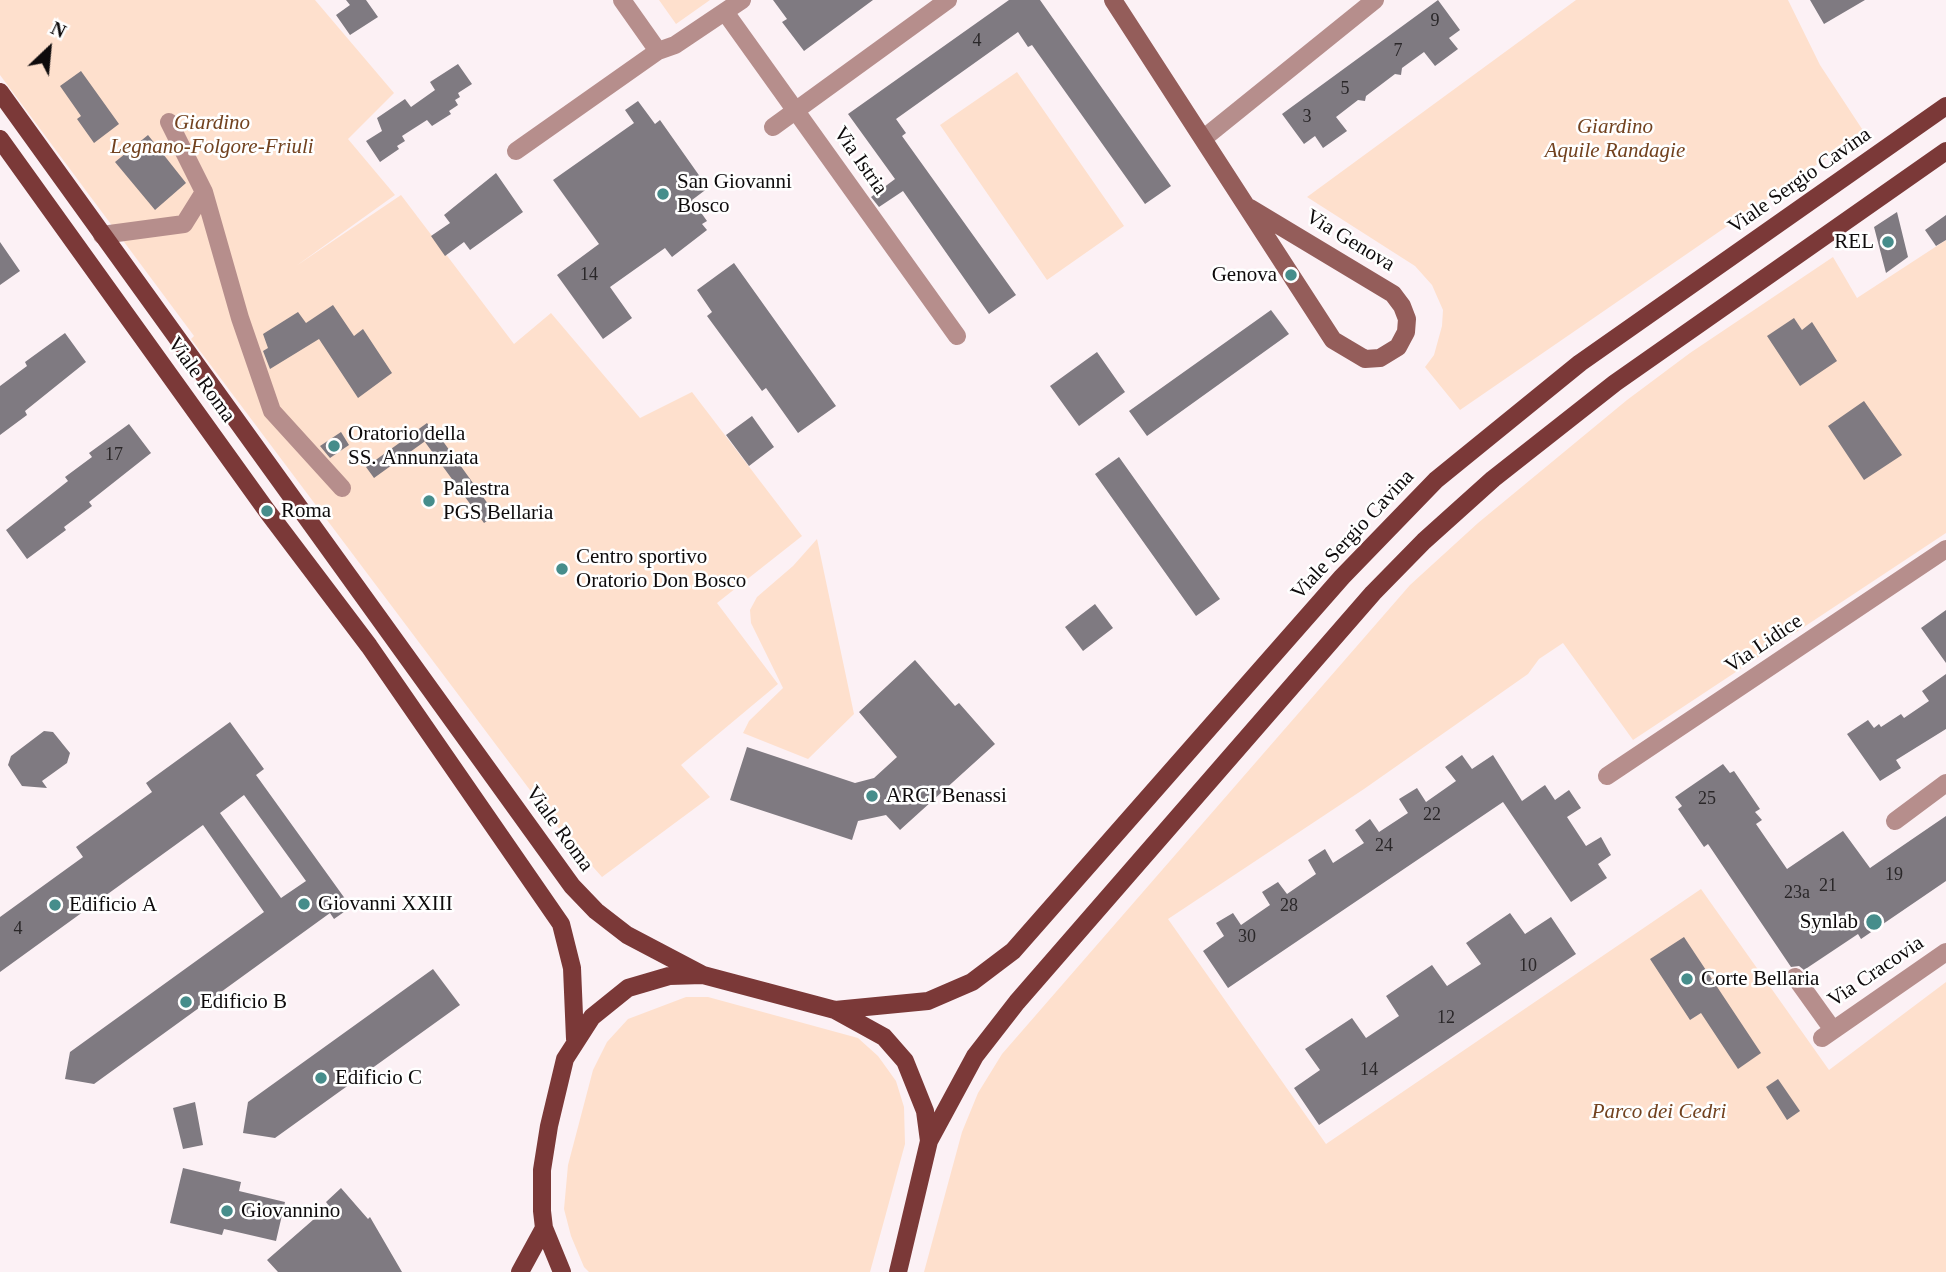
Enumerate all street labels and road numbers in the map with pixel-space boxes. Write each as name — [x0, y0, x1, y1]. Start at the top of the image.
street label: Via Istria — [827, 122, 893, 200]
street label: Viale Sergio Cavina — [1724, 122, 1876, 240]
street label: Via Genova — [1301, 205, 1399, 277]
street label: Viale Roma — [162, 332, 240, 428]
street label: Viale Sergio Cavina — [1286, 465, 1420, 605]
street label: Via Lidice — [1720, 609, 1808, 679]
street label: Viale Roma — [520, 781, 598, 877]
street label: Via Cracovia — [1823, 931, 1929, 1013]

